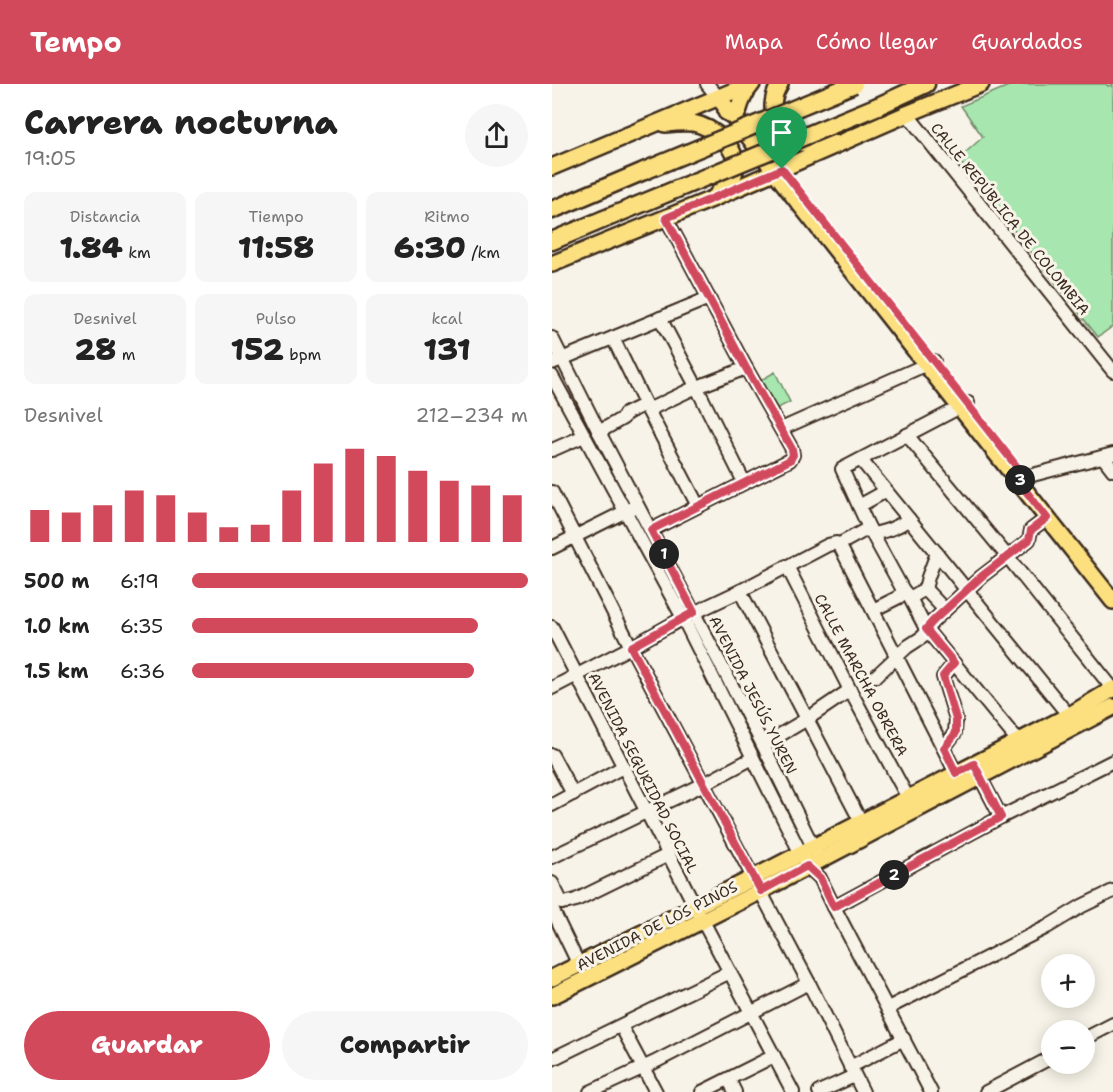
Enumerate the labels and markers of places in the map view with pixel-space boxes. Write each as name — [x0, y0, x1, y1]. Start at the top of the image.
pin — [756, 107, 807, 169]
pin: 3 — [1005, 465, 1035, 495]
pin: 1 — [649, 539, 679, 569]
pin: 2 — [879, 860, 909, 890]

